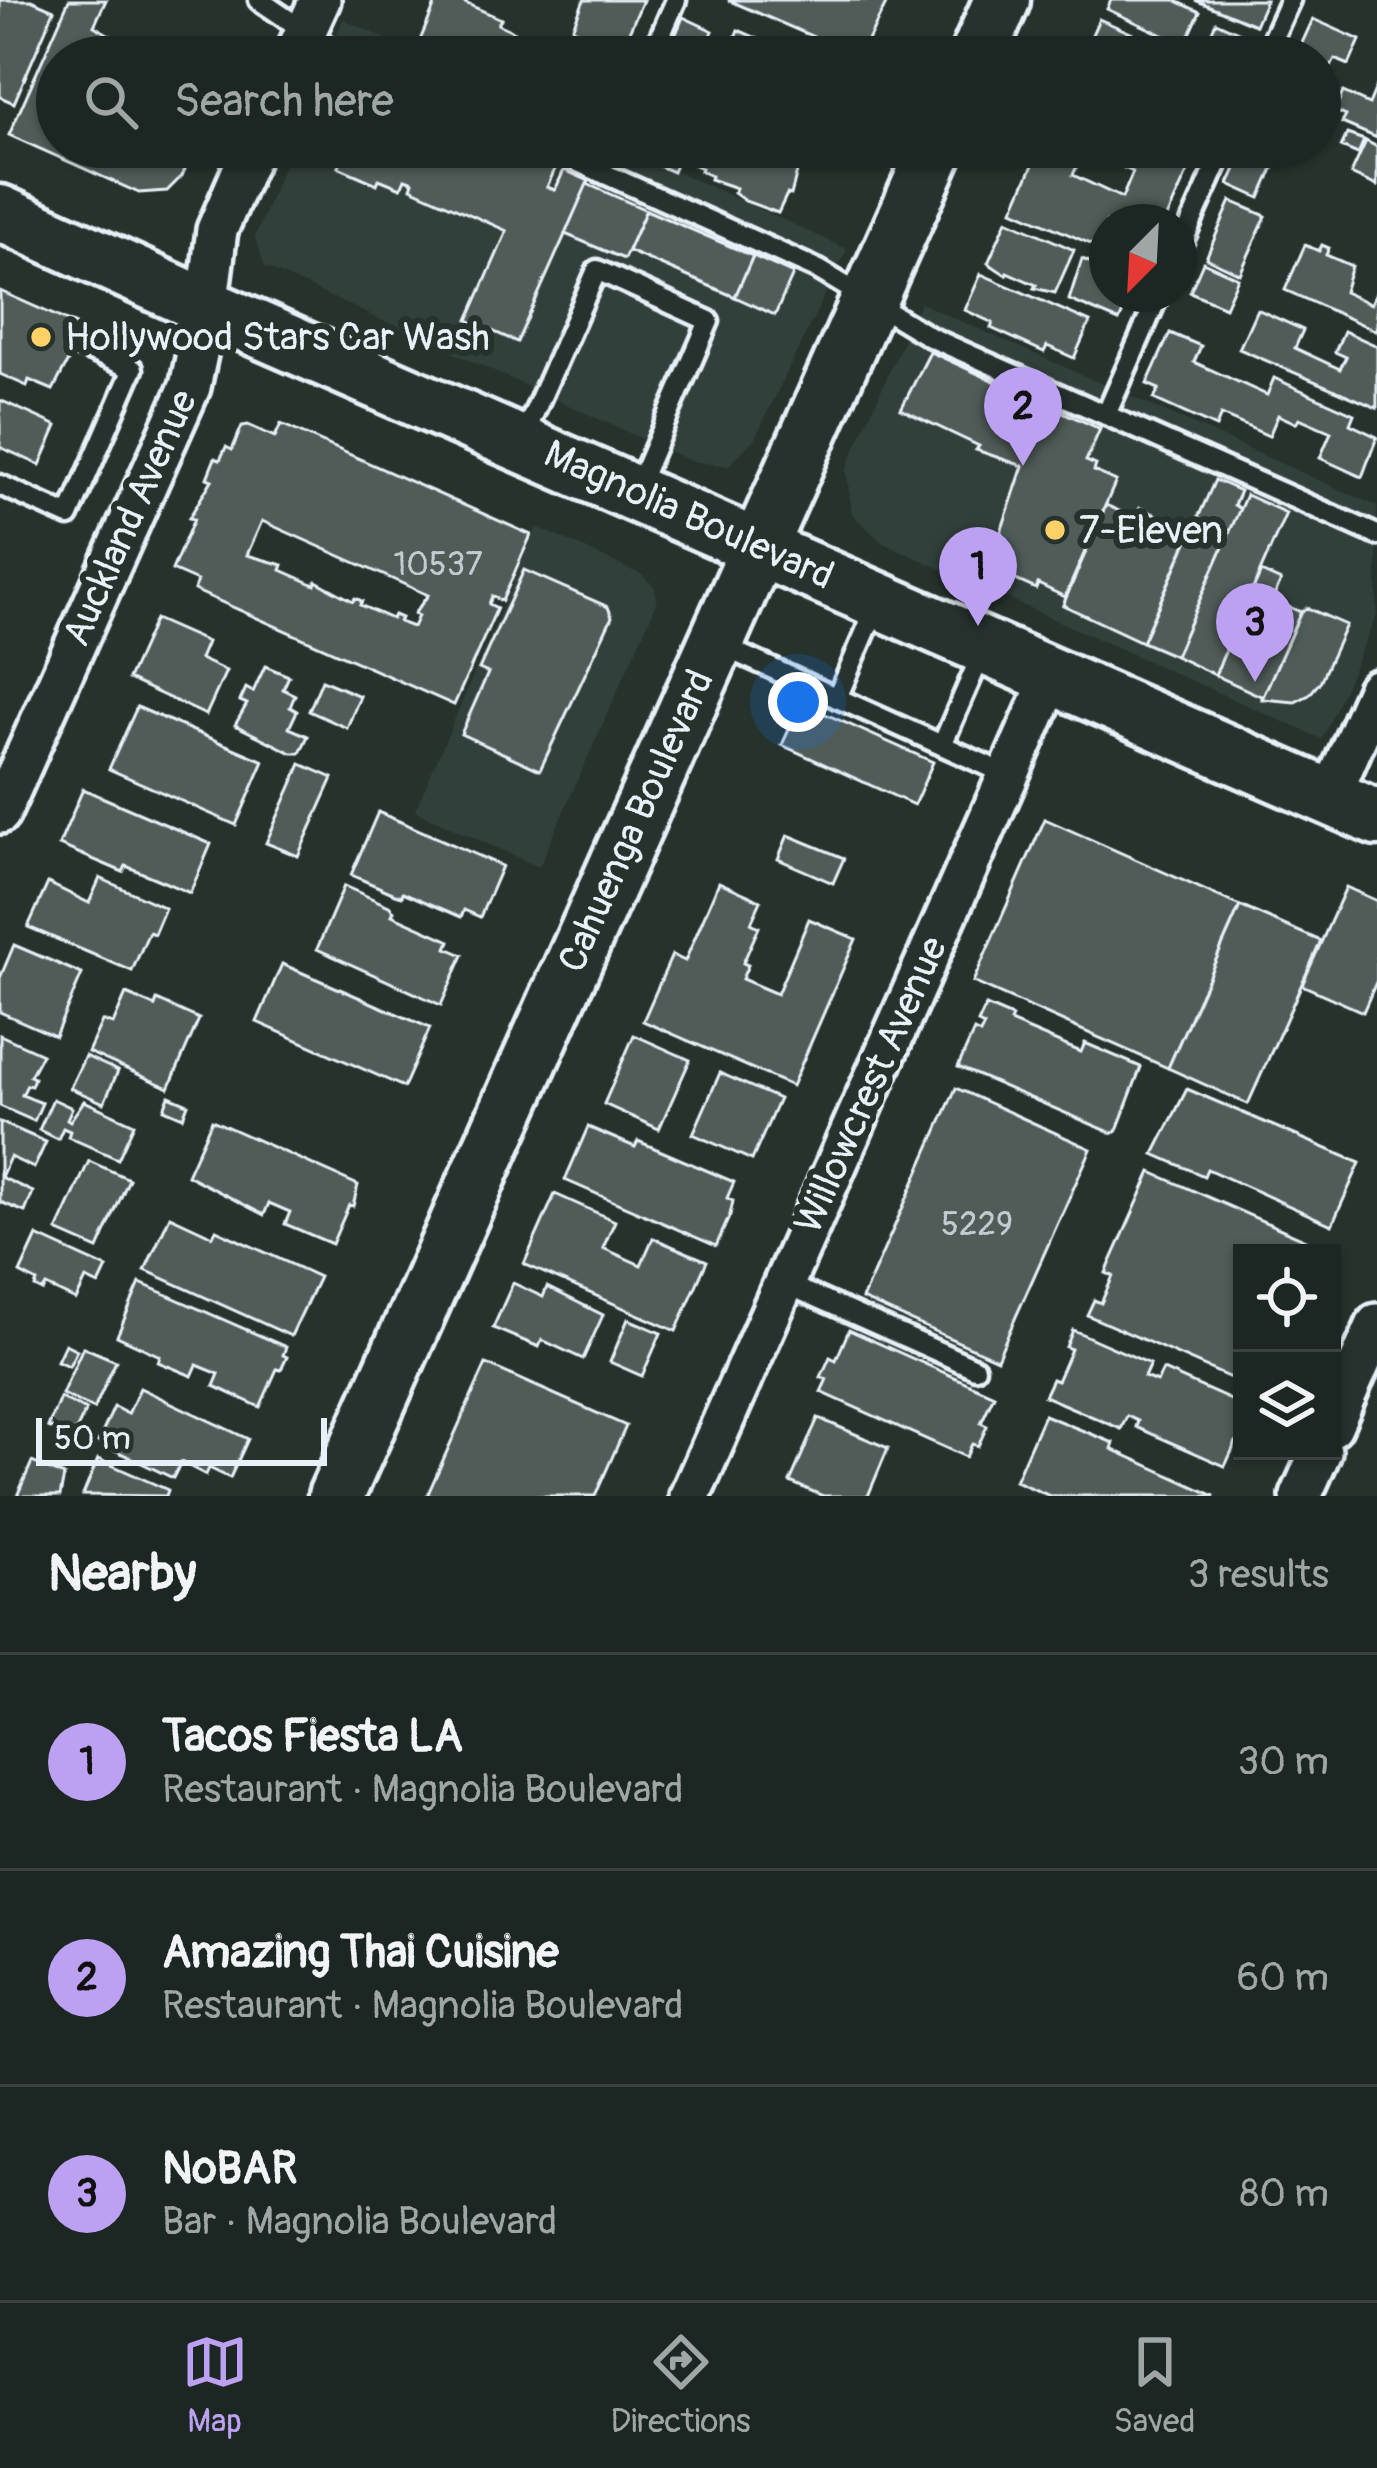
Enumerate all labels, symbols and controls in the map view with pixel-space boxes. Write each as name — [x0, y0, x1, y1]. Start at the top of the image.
search box — [36, 36, 1341, 168]
icon: search — [78, 69, 144, 135]
text: Search here — [174, 74, 394, 130]
north arrow — [1089, 204, 1197, 312]
place label: Hollywood Stars Car Wash — [65, 313, 490, 362]
marker: Hollywood Stars Car Wash — [28, 324, 54, 350]
pin: 2 — [984, 367, 1062, 466]
street label: Auckland Avenue — [52, 382, 208, 654]
street label: Magnolia Boulevard — [537, 429, 841, 601]
place label: 7-Eleven — [1079, 506, 1223, 555]
marker: 7-Eleven — [1042, 517, 1068, 543]
pin: 1 — [939, 527, 1017, 626]
house number: 10537 — [393, 544, 483, 585]
pin: 3 — [1216, 583, 1294, 682]
street label: Cahuenga Boulevard — [547, 662, 725, 980]
your location — [768, 672, 828, 732]
street label: Willowcrest Avenue — [784, 929, 958, 1241]
house number: 5229 — [941, 1204, 1013, 1245]
map controls — [1233, 1244, 1341, 1460]
button: locate — [1233, 1244, 1341, 1352]
button: layers — [1233, 1352, 1341, 1460]
scale bar — [36, 1412, 327, 1465]
text: 50 m — [54, 1418, 131, 1459]
text: Nearby — [48, 1542, 196, 1606]
text: 3 results — [1188, 1550, 1329, 1599]
text: Tacos Fiesta LA — [162, 1709, 463, 1765]
text: 1 — [79, 1737, 95, 1786]
text: 30 m — [1238, 1737, 1329, 1786]
text: Restaurant · Magnolia Boulevard — [162, 1765, 683, 1814]
text: Amazing Thai Cuisine — [162, 1925, 559, 1981]
text: 2 — [76, 1953, 98, 2002]
text: 60 m — [1237, 1953, 1329, 2002]
text: Restaurant · Magnolia Boulevard — [162, 1981, 683, 2030]
text: NoBAR — [162, 2141, 297, 2197]
text: 3 — [76, 2169, 98, 2218]
text: 80 m — [1240, 2169, 1329, 2218]
text: Bar · Magnolia Boulevard — [162, 2197, 557, 2246]
tab: Map — [182, 2329, 248, 2442]
tab: Directions — [611, 2329, 751, 2442]
tab: Saved — [1114, 2329, 1195, 2442]

